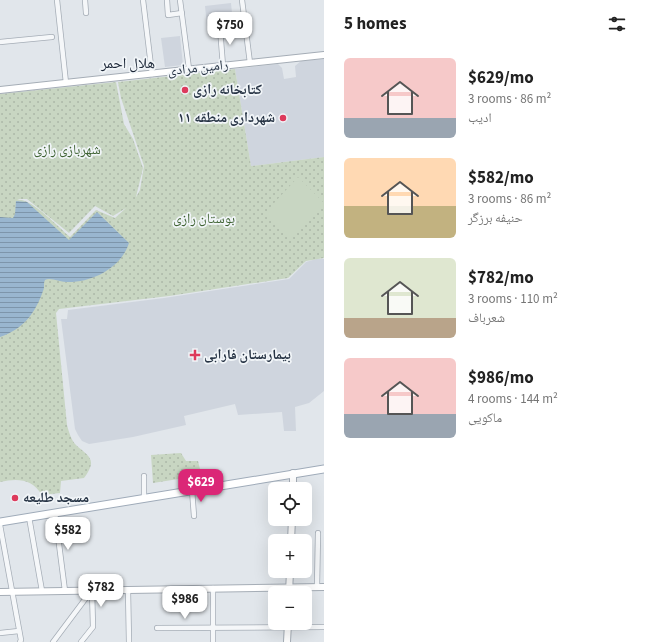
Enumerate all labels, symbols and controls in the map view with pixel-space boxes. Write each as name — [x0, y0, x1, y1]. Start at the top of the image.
pin: $750 — [206, 12, 254, 46]
text: 5 homes — [344, 12, 406, 36]
icon: filters — [606, 13, 628, 35]
text: $750 — [216, 16, 244, 34]
district label: هلال احمر — [100, 53, 155, 74]
street label: رامین مرادی — [167, 55, 229, 81]
text: $629/mo — [468, 66, 534, 90]
icon: home — [376, 74, 424, 122]
place label: کتابخانه رازی — [193, 80, 262, 100]
marker: کتابخانه رازی — [180, 85, 190, 95]
text: 3 rooms · 86 m² — [468, 90, 551, 108]
place label: شهرداری منطقه ۱۱ — [178, 108, 275, 128]
text: ادیب — [468, 109, 492, 127]
marker: شهرداری منطقه ۱۱ — [278, 113, 288, 123]
park label: شهربازی رازی — [33, 140, 101, 160]
text: $582/mo — [468, 166, 534, 190]
icon: home — [376, 174, 424, 222]
text: 3 rooms · 86 m² — [468, 190, 551, 208]
park label: بوستان رازی — [173, 209, 235, 229]
text: حنیفه برزگر — [468, 209, 523, 227]
text: $782/mo — [468, 266, 534, 290]
icon: home — [376, 274, 424, 322]
text: 3 rooms · 110 m² — [468, 290, 558, 308]
text: شعرباف — [468, 309, 505, 327]
place label: بیمارستان فارابی — [204, 345, 291, 365]
marker: بیمارستان فارابی — [189, 349, 201, 361]
text: $986/mo — [468, 366, 534, 390]
icon: home — [376, 374, 424, 422]
text: 4 rooms · 144 m² — [468, 390, 558, 408]
text: ماکویی — [468, 409, 502, 427]
pin: $629 — [177, 469, 225, 503]
text: $629 — [187, 473, 215, 491]
map controls — [268, 482, 312, 630]
button: locate — [268, 482, 312, 526]
place label: مسجد طلیعه — [23, 488, 89, 508]
marker: مسجد طلیعه — [10, 493, 20, 503]
pin: $582 — [44, 517, 92, 551]
text: $582 — [54, 521, 82, 539]
button: + — [268, 534, 312, 578]
pin: $782 — [77, 574, 125, 608]
text: $782 — [87, 578, 115, 596]
pin: $986 — [161, 586, 209, 620]
button: − — [268, 586, 312, 630]
text: $986 — [171, 590, 199, 608]

